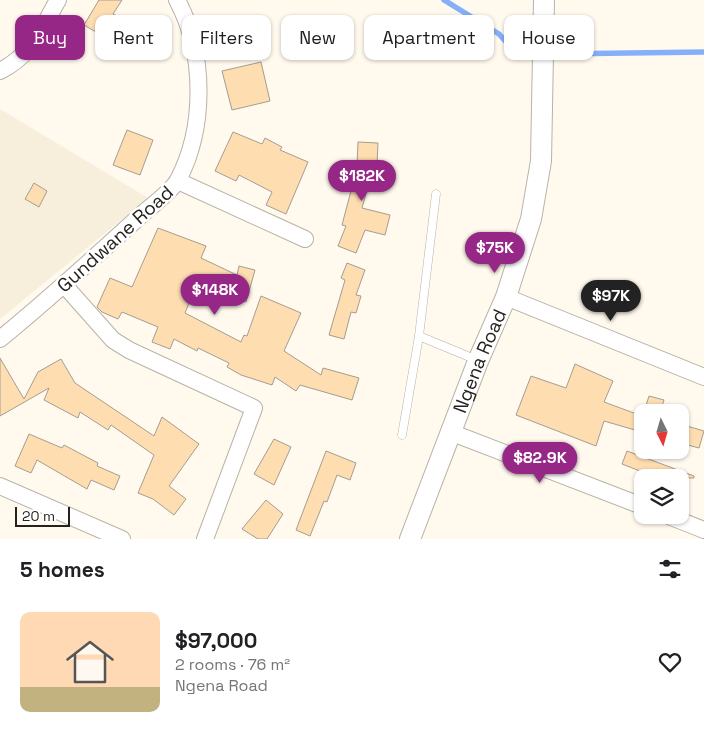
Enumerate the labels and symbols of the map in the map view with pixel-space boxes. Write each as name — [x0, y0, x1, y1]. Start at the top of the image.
pin: $182K — [327, 160, 397, 202]
street label: Gundwane Road — [51, 180, 179, 298]
pin: $75K — [465, 232, 525, 274]
pin: $148K — [180, 274, 250, 316]
pin: $97K — [581, 280, 641, 322]
street label: Ngena Road — [447, 305, 512, 417]
north arrow — [634, 404, 689, 459]
pin: $82.9K — [499, 442, 581, 484]
scale bar — [15, 504, 70, 527]

